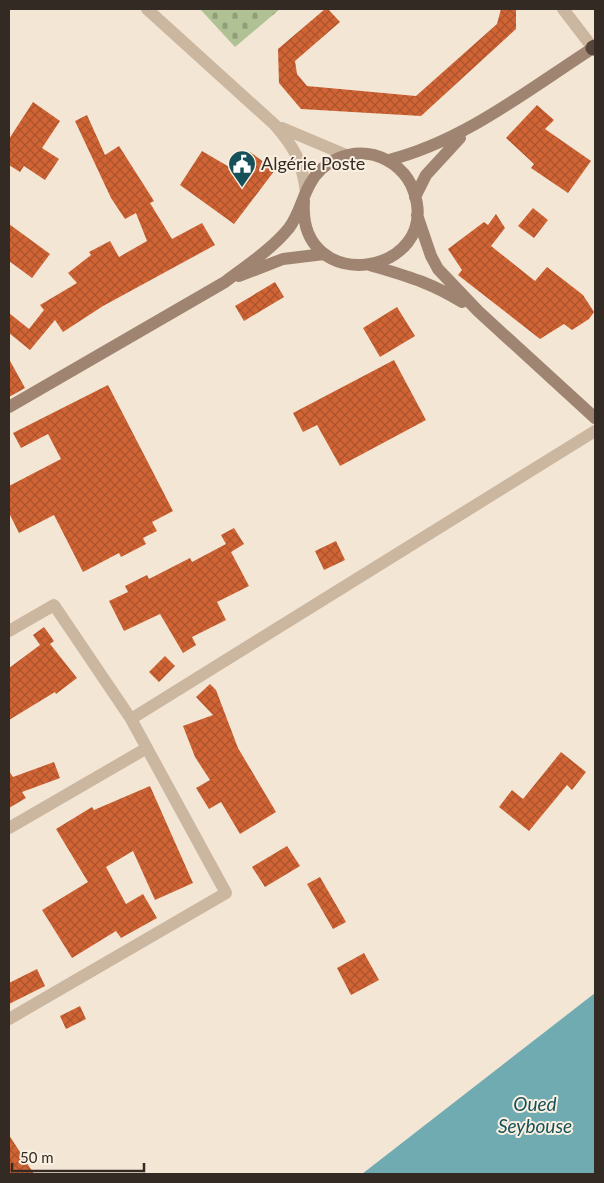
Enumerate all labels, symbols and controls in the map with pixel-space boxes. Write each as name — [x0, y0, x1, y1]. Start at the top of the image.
public building icon: Algérie Poste — [227, 149, 257, 188]
place label: Algérie Poste — [261, 152, 365, 174]
water label: Oued Seybouse — [498, 1092, 572, 1137]
scale bar — [12, 1140, 145, 1172]
text: 50 m — [20, 1148, 54, 1166]

